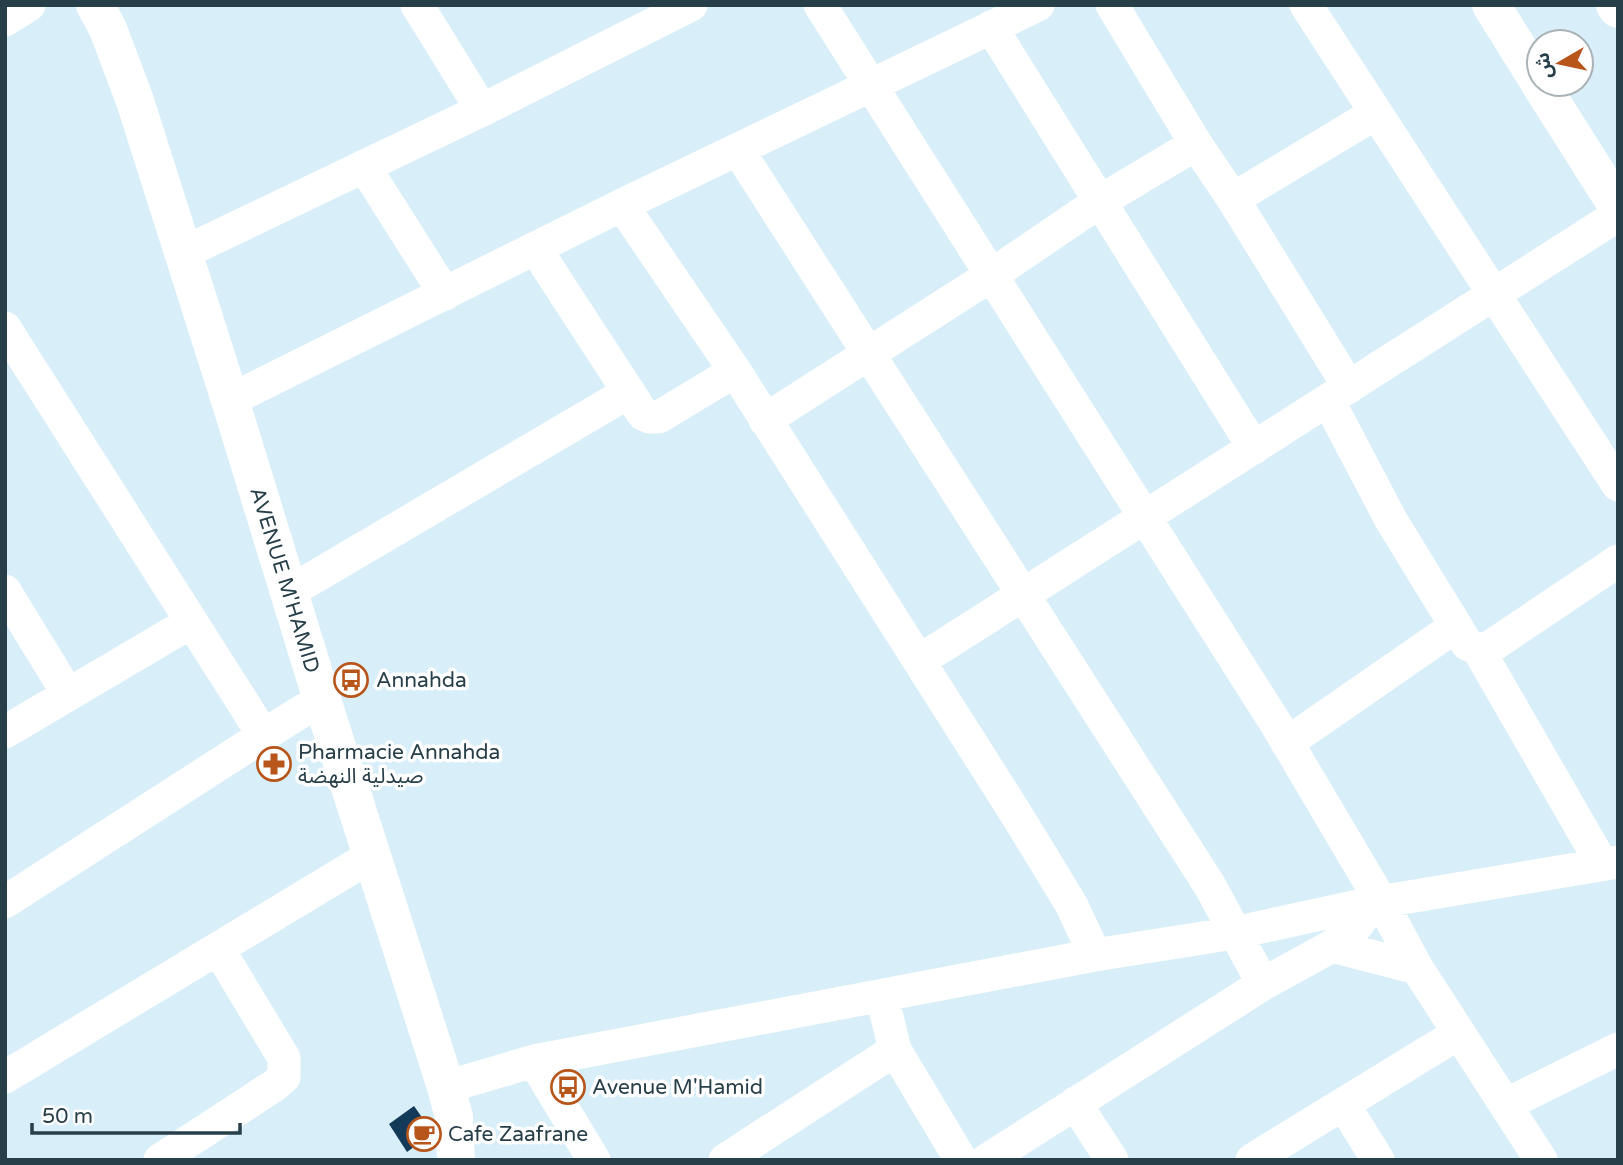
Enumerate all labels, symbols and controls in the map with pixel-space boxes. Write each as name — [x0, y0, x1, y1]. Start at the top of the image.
north arrow — [1525, 28, 1595, 98]
text: ش — [1531, 51, 1557, 80]
street label: AVENUE M'HAMID — [244, 484, 325, 676]
bus stop icon: Annahda — [332, 661, 370, 699]
place label: Annahda — [376, 668, 467, 693]
place label: Pharmacie Annahda صيدلية النهضة — [298, 740, 500, 789]
pharmacy icon: Pharmacie Annahda صيدلية النهضة — [255, 745, 293, 783]
bus stop icon: Avenue M'Hamid — [549, 1068, 587, 1106]
place label: Avenue M'Hamid — [592, 1075, 763, 1100]
scale bar — [32, 1092, 240, 1136]
text: 50 m — [42, 1104, 93, 1129]
cafe icon: Cafe Zaafrane — [405, 1115, 443, 1153]
place label: Cafe Zaafrane — [448, 1122, 588, 1147]

